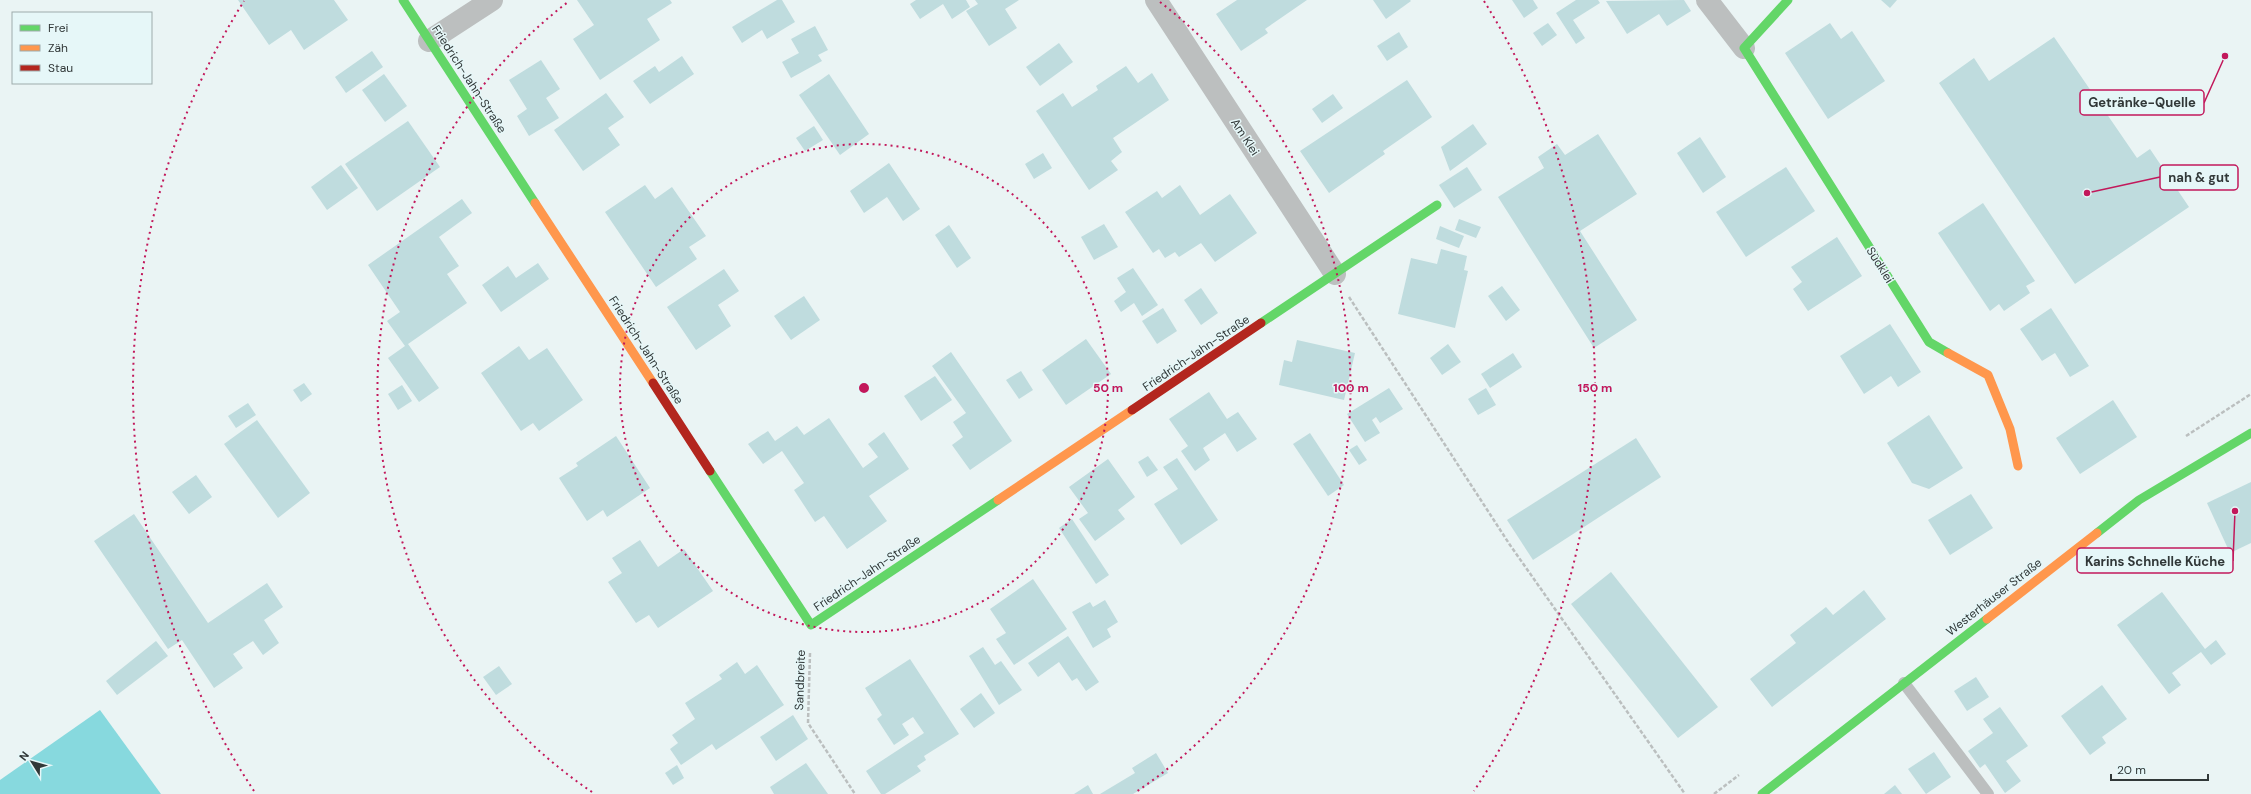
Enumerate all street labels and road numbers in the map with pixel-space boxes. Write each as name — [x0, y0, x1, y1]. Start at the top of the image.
street label: Friedrich-Jahn-Straße — [428, 22, 510, 136]
street label: Am Klei — [1227, 115, 1263, 159]
street label: Südklei — [1863, 244, 1897, 286]
street label: Friedrich-Jahn-Straße — [605, 293, 687, 407]
street label: Friedrich-Jahn-Straße — [1139, 311, 1253, 395]
street label: Friedrich-Jahn-Straße — [810, 531, 924, 615]
street label: Westerhäuser Straße — [1943, 554, 2045, 639]
street label: Sandbreite — [791, 649, 809, 711]

